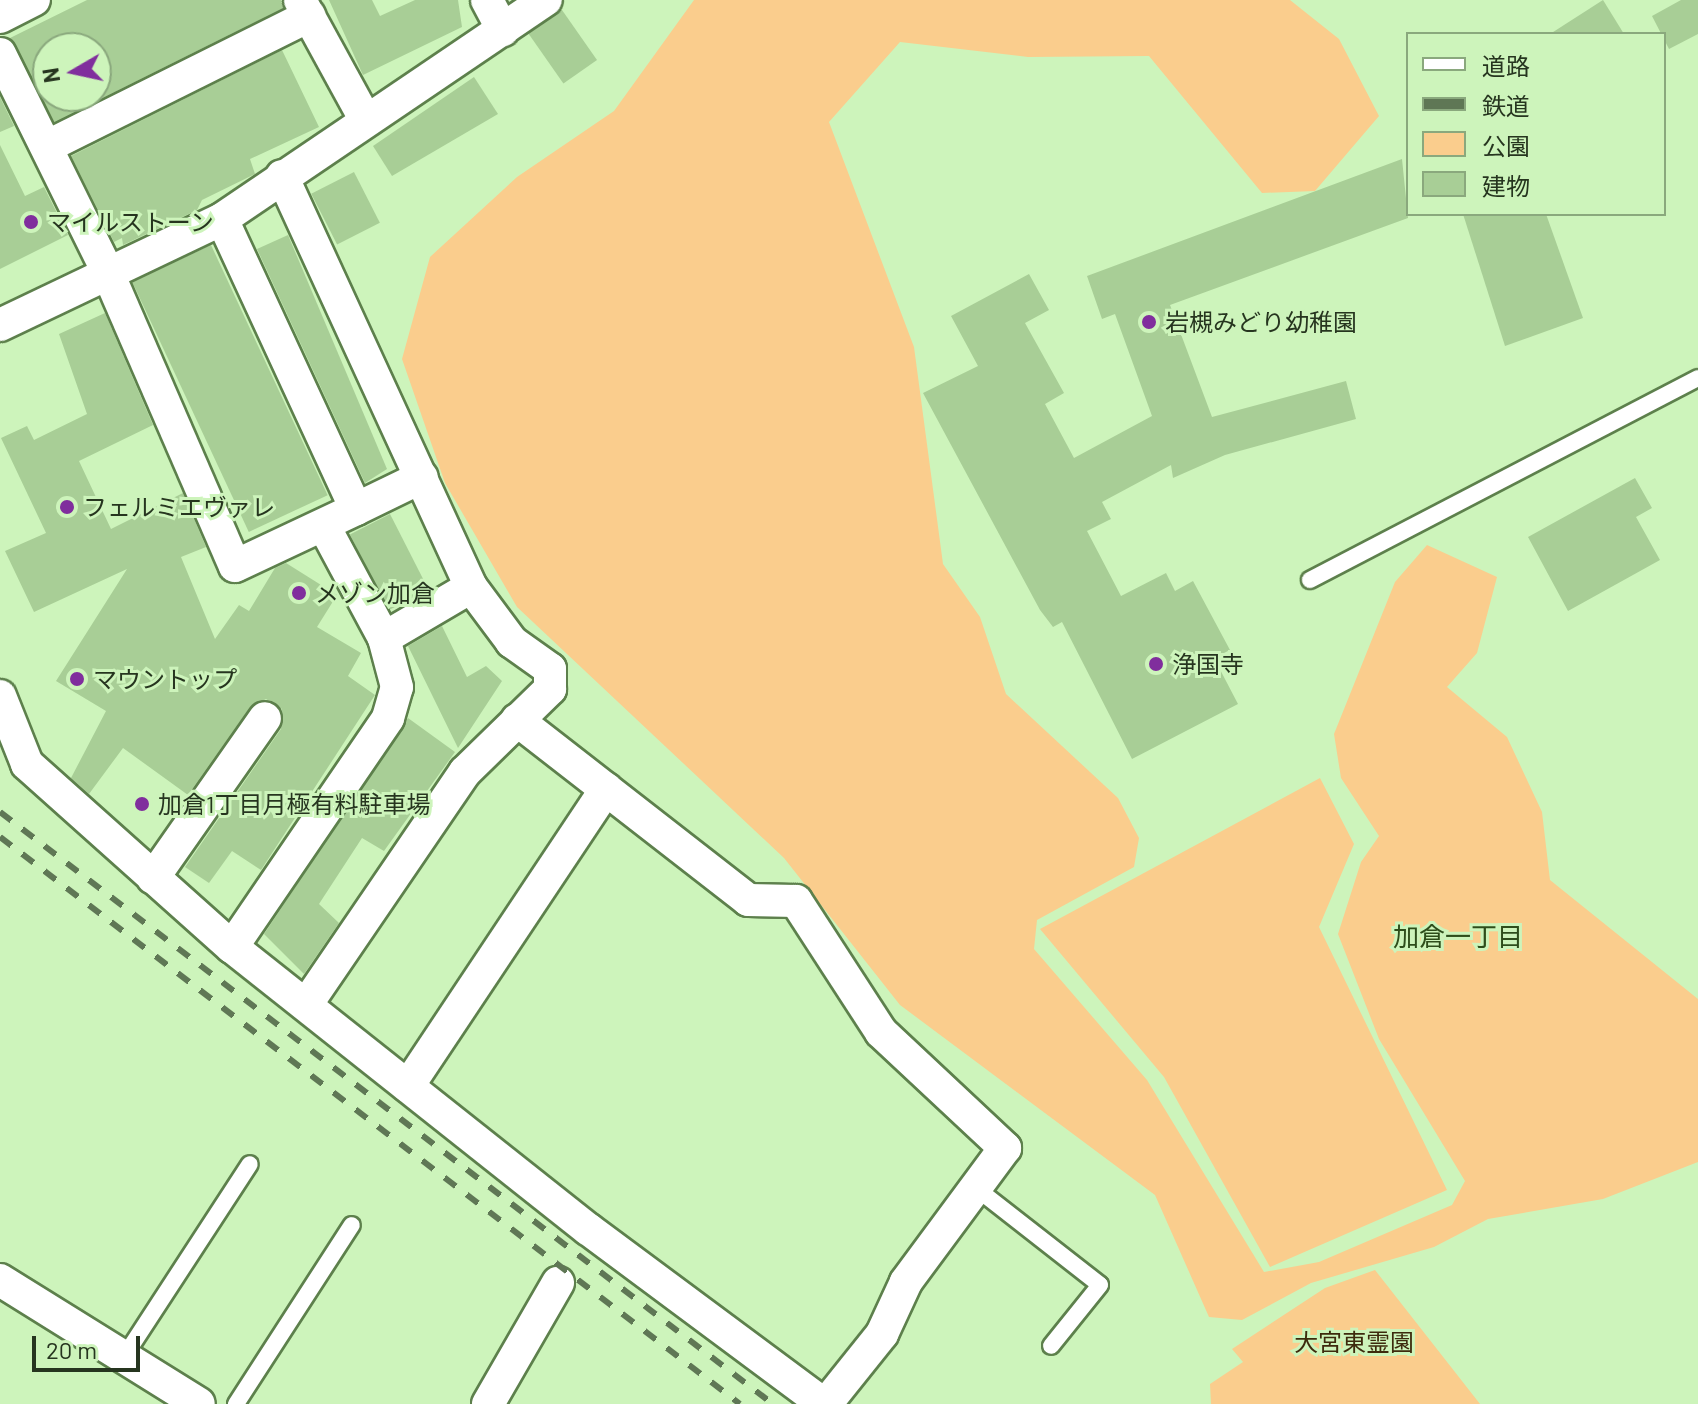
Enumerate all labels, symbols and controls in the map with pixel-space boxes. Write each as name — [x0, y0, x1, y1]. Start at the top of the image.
north arrow — [32, 32, 112, 112]
legend — [1406, 32, 1666, 216]
text: 道路 — [1482, 51, 1530, 80]
text: N — [36, 66, 64, 85]
text: 鉄道 — [1482, 91, 1530, 120]
text: 公園 — [1482, 131, 1530, 160]
text: 建物 — [1482, 171, 1530, 200]
place label: マイルストーン — [47, 208, 215, 236]
marker: マイルストーン — [22, 213, 40, 231]
place label: 岩槻みどり幼稚園 — [1165, 308, 1357, 336]
marker: 岩槻みどり幼稚園 — [1140, 313, 1158, 331]
place label: フェルミエヴァレ — [83, 493, 275, 521]
marker: フェルミエヴァレ — [58, 498, 76, 516]
place label: メゾン加倉 — [315, 579, 435, 607]
marker: メゾン加倉 — [290, 584, 308, 602]
place label: 浄国寺 — [1172, 650, 1244, 678]
marker: 浄国寺 — [1147, 655, 1165, 673]
place label: マウントップ — [93, 665, 237, 693]
marker: マウントップ — [68, 670, 86, 688]
place label: 加倉1丁目月極有料駐車場 — [158, 790, 430, 818]
marker: 加倉1丁目月極有料駐車場 — [133, 795, 151, 813]
district label: 加倉一丁目 — [1393, 920, 1523, 952]
scale bar — [36, 1320, 144, 1370]
park label: 大宮東霊園 — [1294, 1328, 1414, 1356]
text: 20 m — [46, 1335, 97, 1364]

